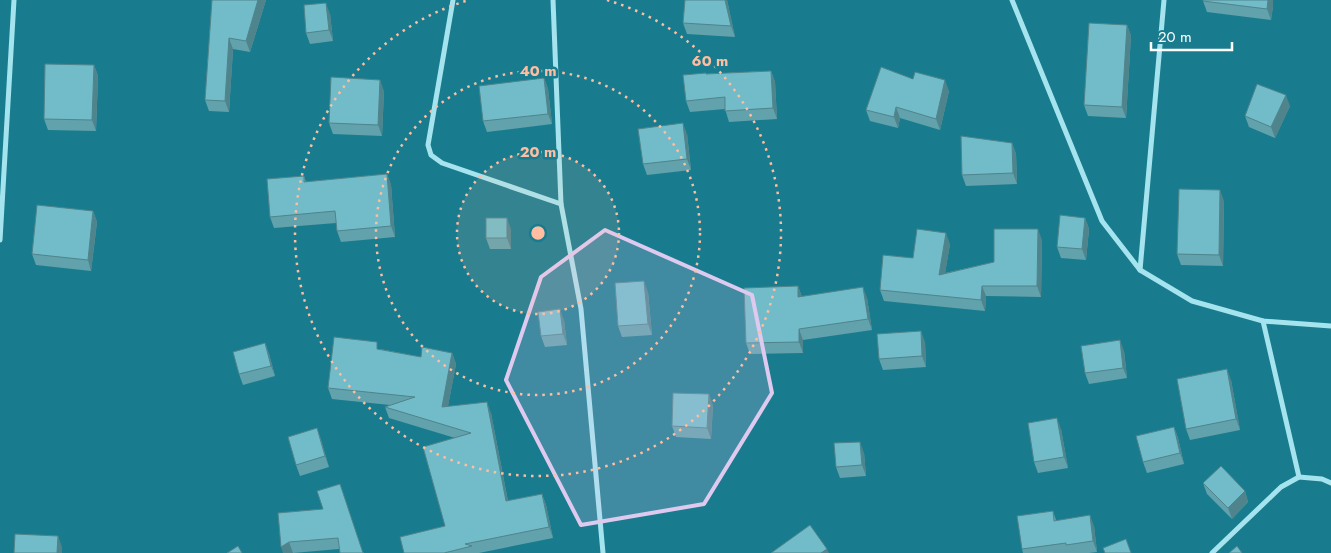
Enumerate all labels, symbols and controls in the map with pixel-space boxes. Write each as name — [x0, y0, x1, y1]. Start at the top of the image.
scale bar — [1151, 20, 1232, 52]
text: 20 m — [1158, 26, 1192, 48]
text: 60 m — [692, 50, 728, 72]
text: 40 m — [519, 60, 557, 82]
text: 20 m — [520, 141, 556, 163]
centre of rings — [529, 224, 547, 242]

